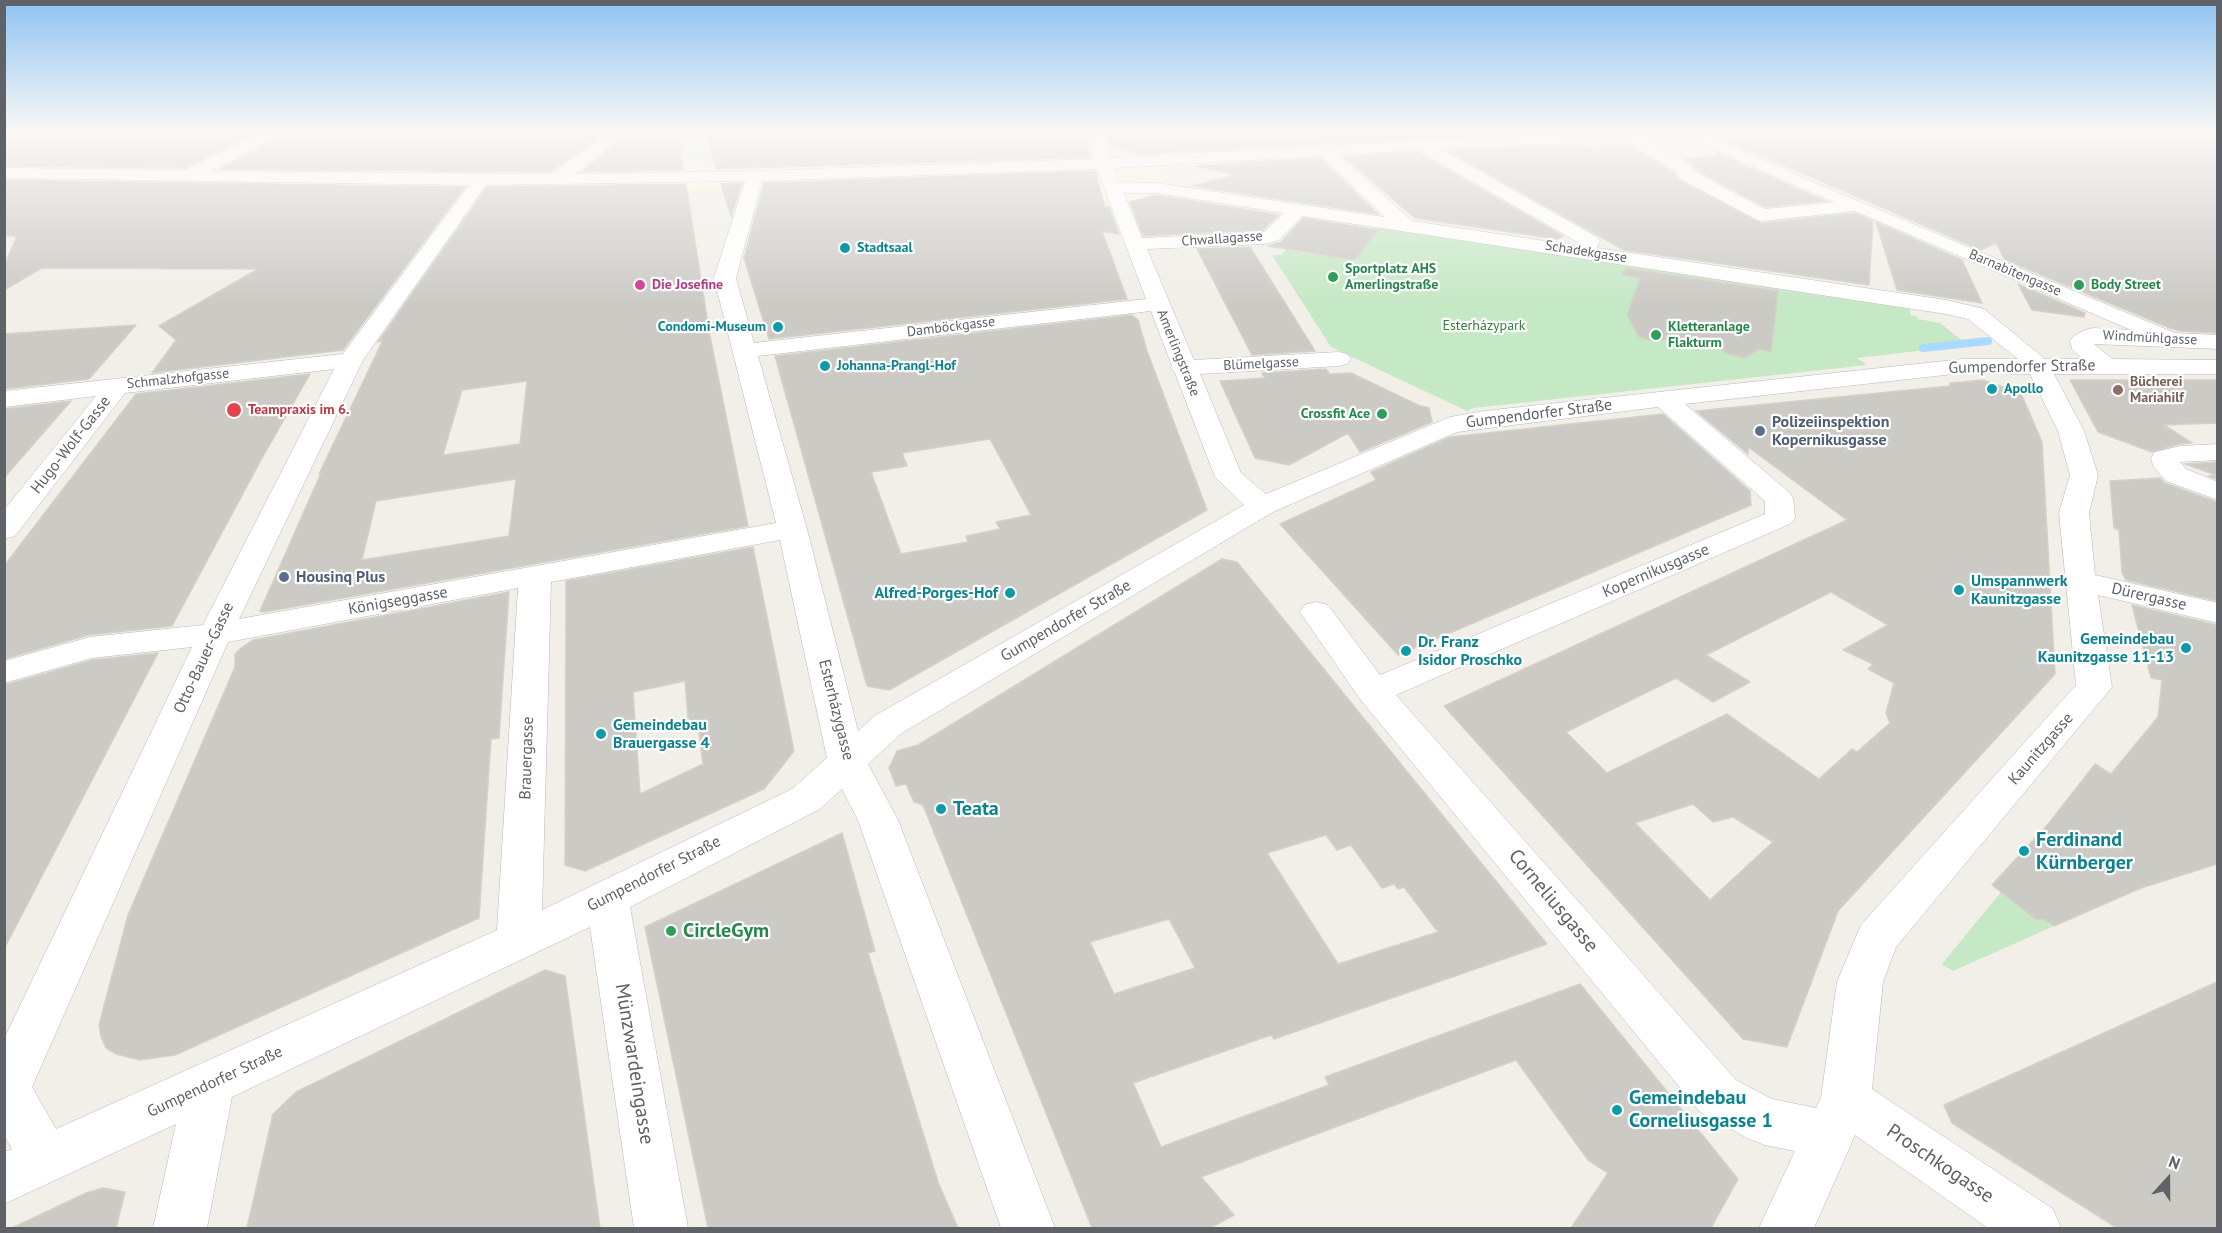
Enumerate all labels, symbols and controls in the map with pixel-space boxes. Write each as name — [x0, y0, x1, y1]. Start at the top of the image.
street label: Chwallagasse — [1181, 228, 1263, 250]
street label: Schadekgasse — [1544, 237, 1628, 267]
place label: Stadtsaal — [857, 240, 913, 256]
marker: Stadtsaal — [838, 241, 852, 255]
street label: Barnabitengasse — [1966, 246, 2064, 300]
place label: Sportplatz AHS Amerlingstraße — [1345, 261, 1438, 294]
marker: Sportplatz AHS Amerlingstraße — [1326, 270, 1340, 284]
place label: Die Josefine — [652, 277, 723, 293]
place label: Body Street — [2091, 277, 2161, 293]
marker: Die Josefine — [633, 278, 647, 292]
marker: Body Street — [2072, 278, 2086, 292]
street label: Amerlingstraße — [1153, 307, 1203, 399]
street label: Damböckgasse — [906, 313, 996, 341]
park label: Esterházypark — [1442, 318, 1526, 334]
place label: Condomi-Museum — [658, 319, 766, 335]
place label: Kletteranlage Flakturm — [1668, 319, 1750, 352]
marker: Condomi-Museum — [771, 320, 785, 334]
street label: Windmühlgasse — [2102, 327, 2198, 349]
marker: Kletteranlage Flakturm — [1649, 328, 1663, 342]
street label: Blümelgasse — [1223, 354, 1299, 374]
street label: Gumpendorfer Straße — [1948, 356, 2096, 378]
place label: Johanna-Prangl-Hof — [837, 358, 956, 374]
marker: Johanna-Prangl-Hof — [818, 359, 832, 373]
street label: Schmalzhofgasse — [126, 365, 230, 393]
place label: Bücherei Mariahilf — [2130, 374, 2184, 406]
place label: Apollo — [2004, 381, 2043, 397]
marker: Apollo — [1985, 382, 1999, 396]
marker: Bücherei Mariahilf — [2111, 383, 2125, 397]
street label: Hugo-Wolf-Gasse — [27, 392, 115, 498]
street label: Gumpendorfer Straße — [1465, 396, 1613, 432]
marker: Teampraxis im 6. — [225, 401, 243, 419]
place label: Teampraxis im 6. — [248, 402, 349, 418]
place label: Crossfit Ace — [1301, 406, 1370, 422]
marker: Crossfit Ace — [1375, 407, 1389, 421]
place label: Polizeiinspektion Kopernikusgasse — [1772, 412, 1889, 450]
marker: Polizeiinspektion Kopernikusgasse — [1753, 424, 1767, 438]
street label: Kopernikusgasse — [1600, 540, 1712, 602]
place label: Housinq Plus — [296, 567, 385, 587]
marker: Housinq Plus — [277, 570, 291, 584]
place label: Umspannwerk Kaunitzgasse — [1971, 571, 2068, 609]
street label: Gumpendorfer Straße — [997, 576, 1135, 666]
street label: Dürergasse — [2110, 579, 2188, 615]
street label: Königseggasse — [347, 583, 449, 619]
place label: Alfred-Porges-Hof — [874, 583, 998, 603]
marker: Umspannwerk Kaunitzgasse — [1952, 583, 1966, 597]
marker: Alfred-Porges-Hof — [1003, 586, 1017, 600]
street label: Otto-Bauer-Gasse — [170, 599, 238, 717]
place label: Gemeindebau Kaunitzgasse 11-13 — [2038, 629, 2174, 667]
place label: Dr. Franz Isidor Proschko — [1418, 632, 1522, 670]
marker: Gemeindebau Kaunitzgasse 11-13 — [2179, 641, 2193, 655]
marker: Dr. Franz Isidor Proschko — [1399, 644, 1413, 658]
street label: Esterházygasse — [814, 658, 858, 762]
street label: Kaunitzgasse — [2004, 709, 2078, 789]
place label: Gemeindebau Brauergasse 4 — [613, 715, 710, 753]
street label: Brauergasse — [516, 716, 538, 800]
marker: Gemeindebau Brauergasse 4 — [594, 727, 608, 741]
place label: Teata — [953, 797, 999, 821]
marker: Teata — [934, 802, 948, 816]
place label: Ferdinand Kürnberger — [2036, 828, 2133, 875]
street label: Gumpendorfer Straße — [584, 832, 724, 916]
street label: Corneliusgasse — [1503, 844, 1603, 958]
marker: Ferdinand Kürnberger — [2017, 844, 2031, 858]
place label: CircleGym — [683, 919, 769, 943]
marker: CircleGym — [664, 924, 678, 938]
street label: Münzwardeingasse — [609, 982, 659, 1146]
street label: Gumpendorfer Straße — [144, 1042, 286, 1122]
place label: Gemeindebau Corneliusgasse 1 — [1629, 1086, 1773, 1133]
marker: Gemeindebau Corneliusgasse 1 — [1610, 1103, 1624, 1117]
street label: Proschkogasse — [1882, 1119, 1998, 1209]
north arrow — [2138, 1149, 2198, 1209]
text: N — [2166, 1151, 2183, 1173]

